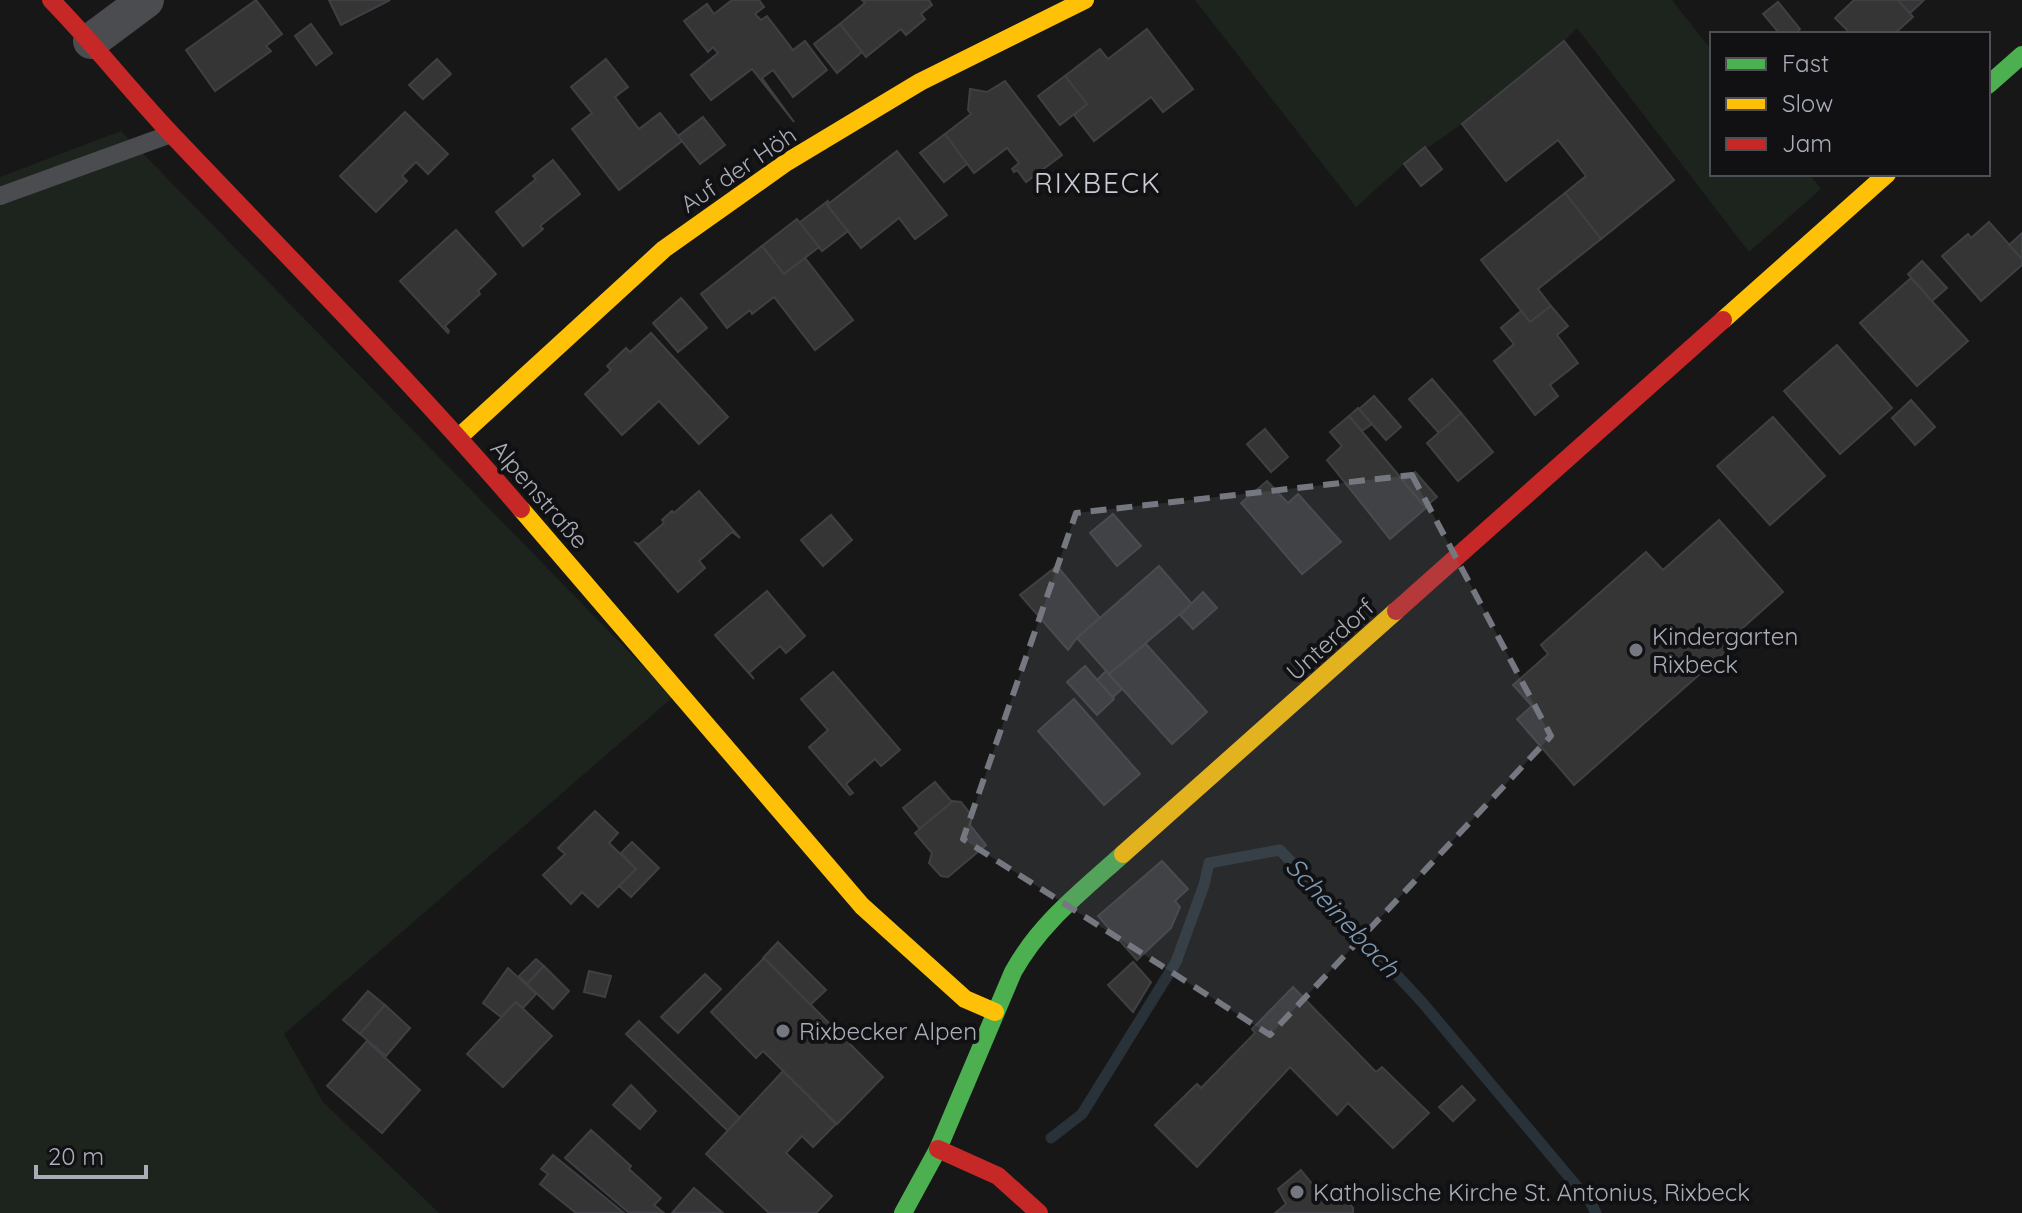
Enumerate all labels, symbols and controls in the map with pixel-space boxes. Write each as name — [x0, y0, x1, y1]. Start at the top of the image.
legend — [1710, 32, 1990, 176]
text: Fast — [1782, 48, 1829, 78]
text: Slow — [1782, 88, 1833, 118]
street label: Auf der Höh — [674, 119, 802, 219]
text: Jam — [1782, 128, 1832, 158]
district label: RIXBECK — [1034, 165, 1162, 200]
street label: Alpenstraße — [485, 434, 595, 554]
street label: Unterdorf — [1280, 591, 1381, 686]
place label: Kindergarten Rixbeck — [1652, 621, 1798, 679]
marker: Kindergarten Rixbeck — [1627, 641, 1645, 659]
water label: Scheinebach — [1279, 850, 1408, 985]
place label: Rixbecker Alpen — [799, 1016, 977, 1046]
marker: Rixbecker Alpen — [774, 1022, 792, 1040]
scale bar — [36, 1129, 146, 1179]
text: 20 m — [48, 1141, 104, 1171]
place label: Katholische Kirche St. Antonius, Rixbeck — [1313, 1177, 1750, 1207]
marker: Katholische Kirche St. Antonius, Rixbeck — [1288, 1183, 1306, 1201]

